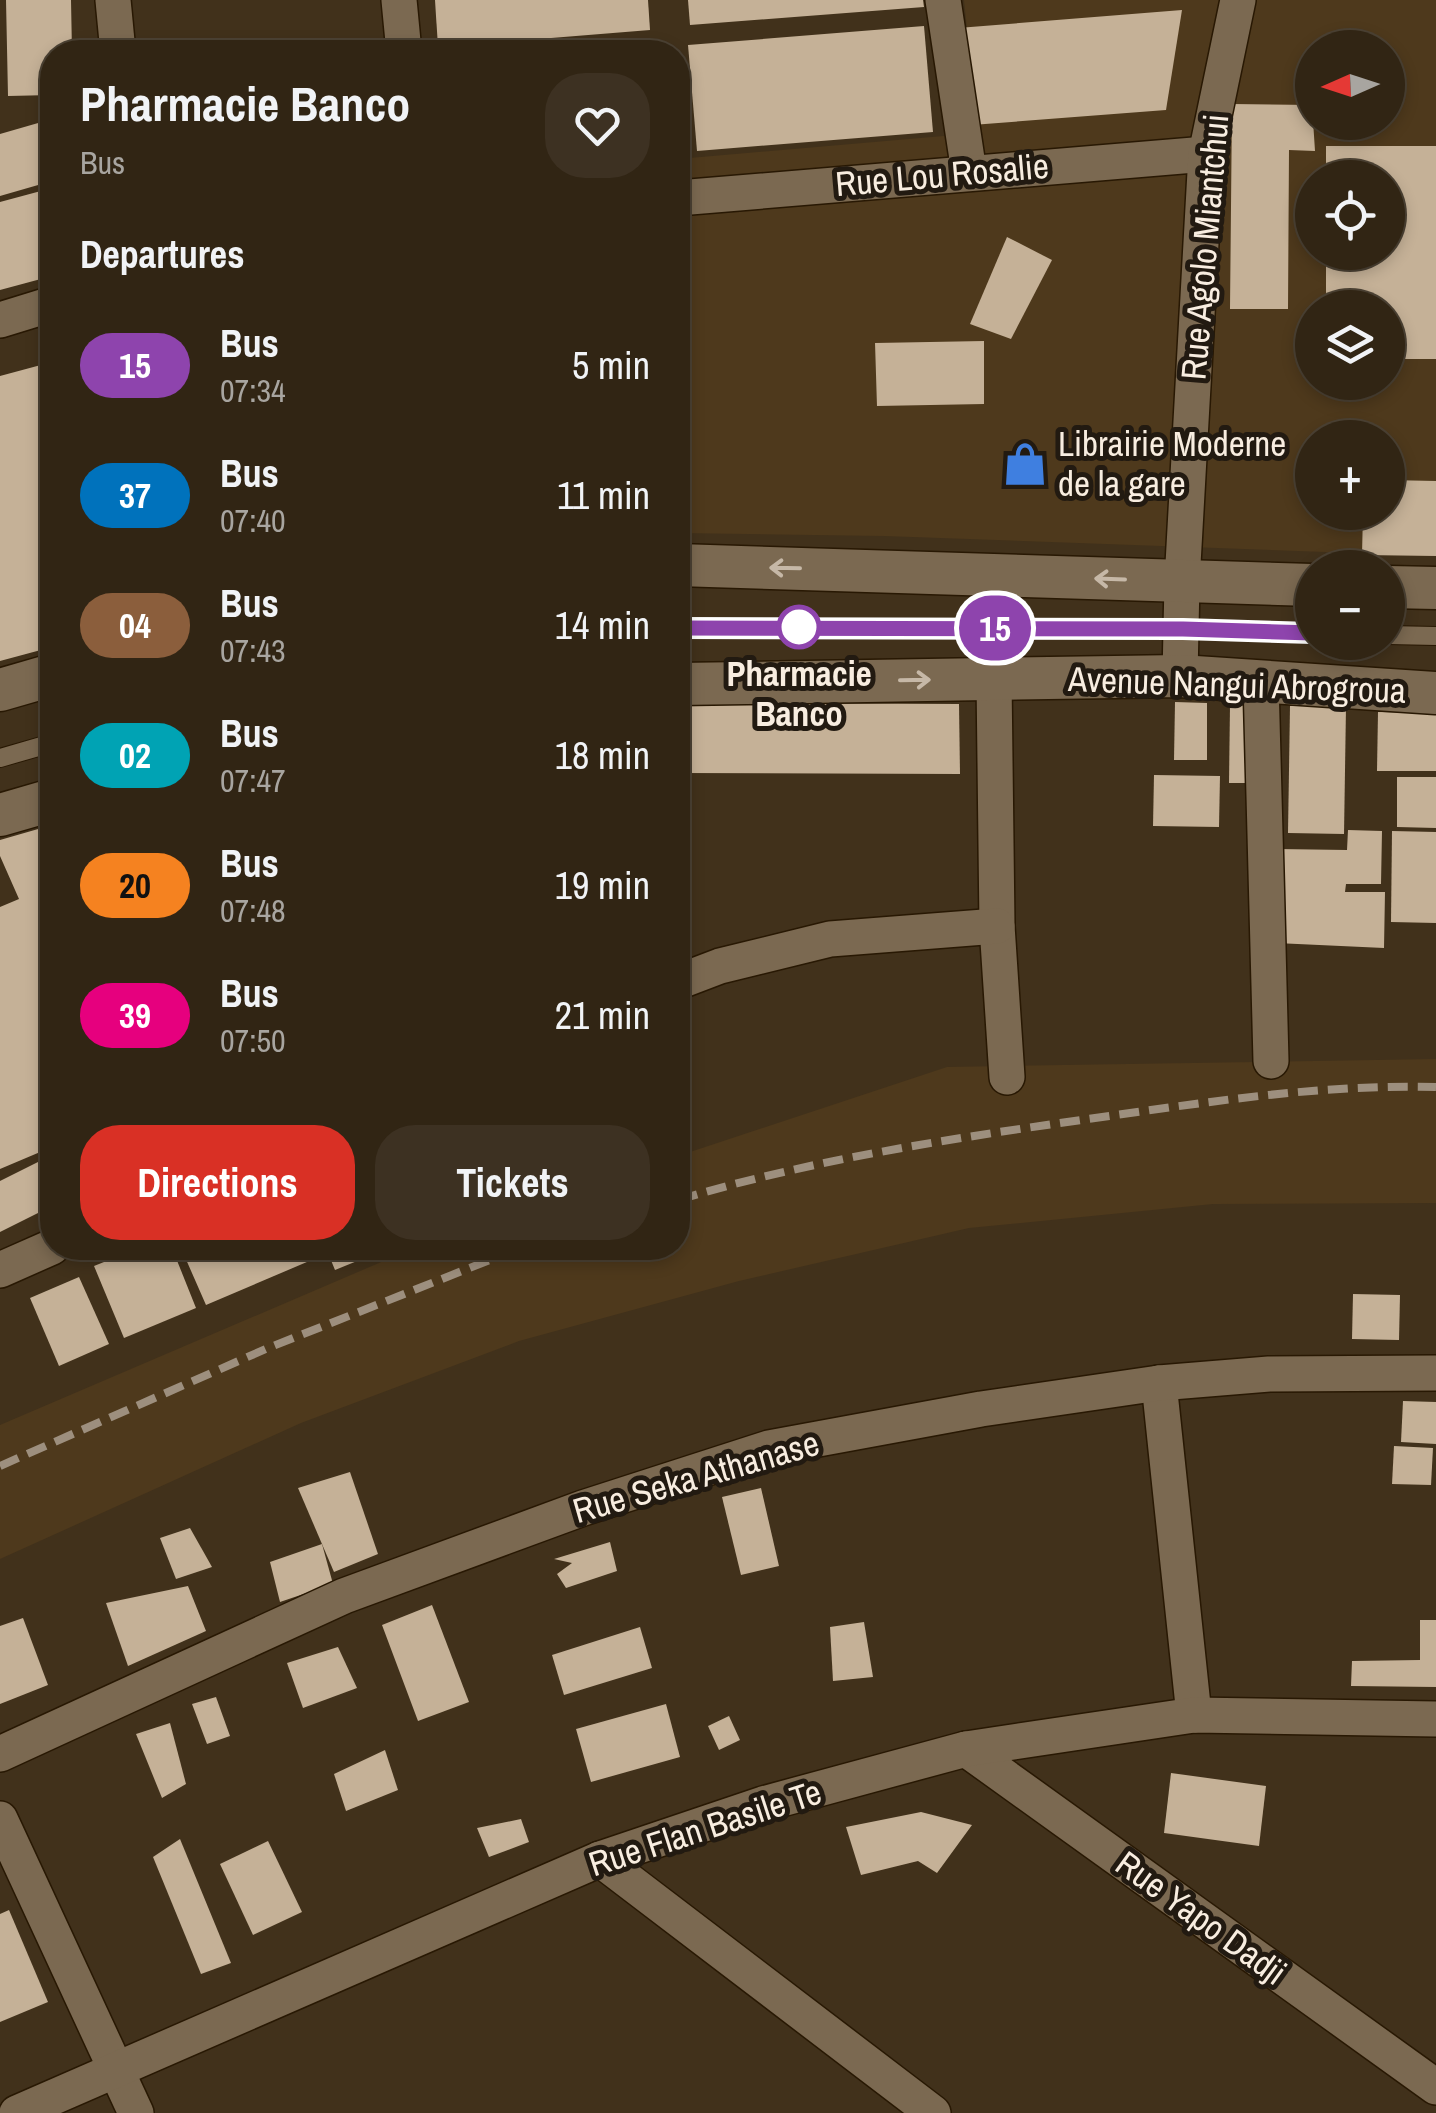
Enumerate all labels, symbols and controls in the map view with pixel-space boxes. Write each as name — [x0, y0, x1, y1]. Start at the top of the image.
north arrow — [1295, 30, 1405, 140]
map controls — [1295, 30, 1405, 660]
text: Pharmacie Banco — [80, 71, 410, 136]
button: heart — [545, 73, 650, 178]
street label: Rue Agolo Miantchui — [1169, 112, 1240, 382]
text: Bus — [80, 141, 125, 184]
street label: Rue Lou Rosalie — [833, 142, 1050, 207]
button: locate — [1295, 160, 1405, 270]
text: Departures — [80, 229, 245, 280]
button: layers — [1295, 290, 1405, 400]
text: Bus — [220, 318, 279, 369]
text: 5 min — [572, 340, 650, 391]
text: 15 — [119, 342, 151, 389]
text: 07:34 — [220, 369, 286, 412]
place label: Librairie Moderne de la gare — [1058, 420, 1286, 507]
button: + — [1295, 420, 1405, 530]
shop icon: Librairie Moderne de la gare — [1001, 440, 1049, 488]
text: Bus — [220, 448, 279, 499]
text: 11 min — [557, 470, 650, 521]
text: 37 — [119, 472, 151, 519]
text: 07:40 — [220, 499, 286, 542]
button: − — [1295, 550, 1405, 660]
one-way arrow — [770, 558, 802, 578]
one-way arrow — [1095, 570, 1127, 589]
text: Bus — [220, 578, 279, 629]
line badge: 15 — [950, 596, 1040, 660]
text: 14 min — [555, 600, 650, 651]
text: 04 — [119, 602, 151, 649]
text: 15 — [979, 605, 1011, 652]
marker: Pharmacie Banco — [778, 606, 820, 648]
text: 07:43 — [220, 629, 286, 672]
place label: Pharmacie Banco — [726, 650, 872, 737]
street label: Avenue Nangui Abrogroua — [1066, 655, 1407, 714]
one-way arrow — [898, 671, 930, 690]
text: Bus — [220, 708, 279, 759]
text: 18 min — [555, 730, 650, 781]
text: 02 — [119, 732, 151, 779]
text: 07:47 — [220, 759, 286, 802]
text: Bus — [220, 838, 279, 889]
text: 19 min — [555, 860, 650, 911]
text: 20 — [119, 862, 151, 909]
text: 07:48 — [220, 889, 286, 932]
text: Bus — [220, 968, 279, 1019]
text: 21 min — [555, 990, 650, 1041]
text: 39 — [119, 992, 151, 1039]
text: 07:50 — [220, 1019, 286, 1062]
button: Directions — [80, 1125, 355, 1240]
button: Tickets — [375, 1125, 650, 1240]
street label: Rue Seka Athanase — [567, 1419, 824, 1534]
street label: Rue Flan Basile Te — [583, 1768, 827, 1887]
street label: Rue Yapo Dadji — [1107, 1840, 1296, 1995]

